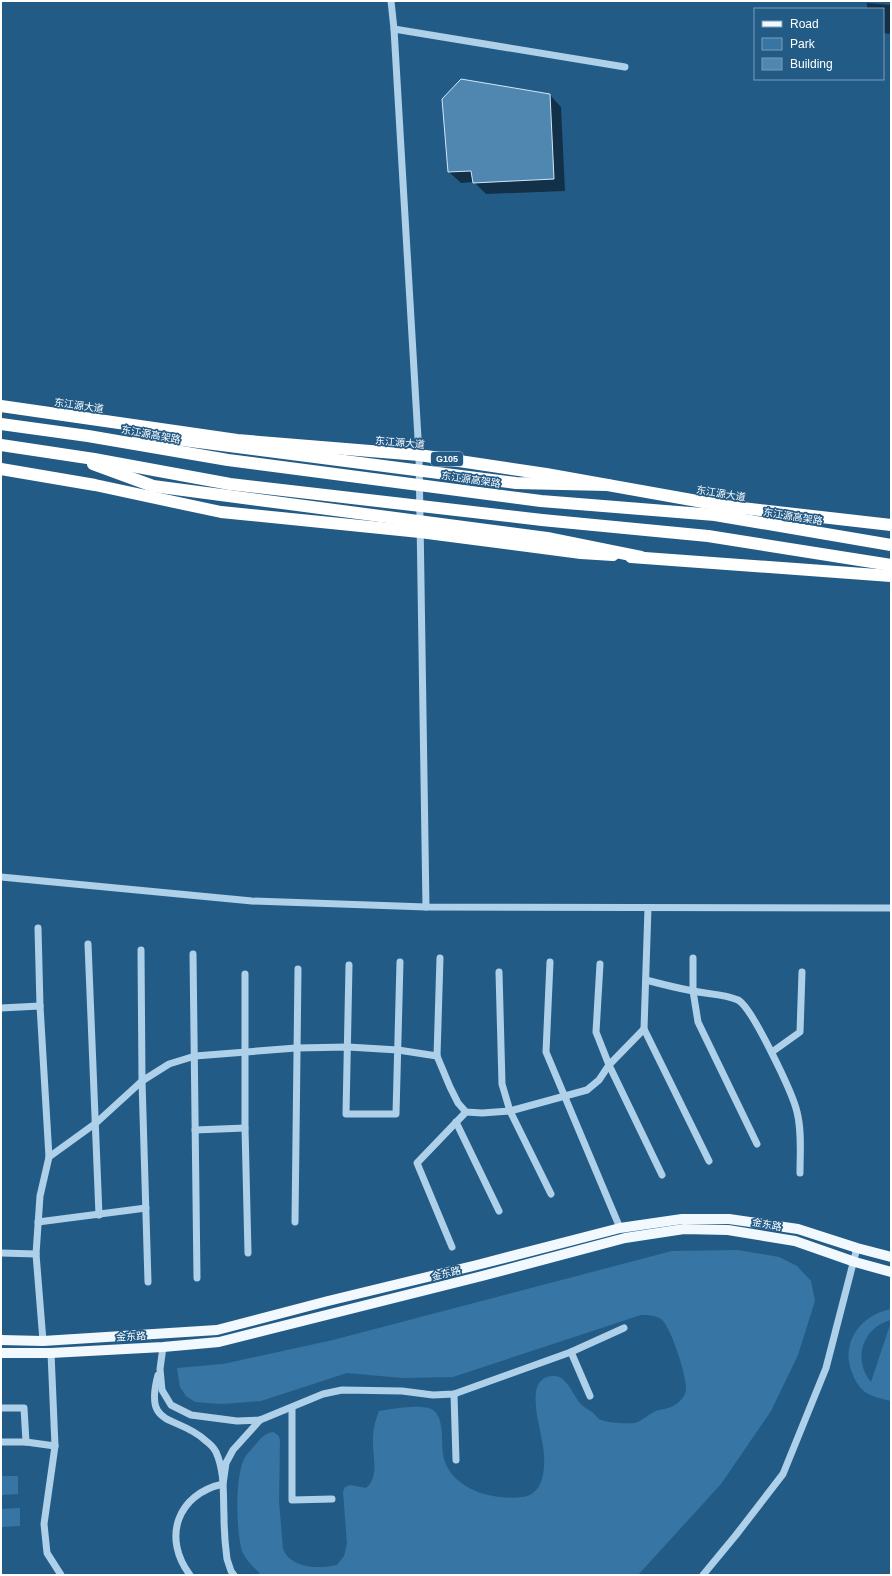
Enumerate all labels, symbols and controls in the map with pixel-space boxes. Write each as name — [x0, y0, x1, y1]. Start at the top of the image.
legend — [754, 8, 884, 80]
text: Road — [790, 17, 819, 31]
text: Park — [790, 37, 816, 51]
text: Building — [790, 57, 833, 71]
street label: 东江源大道 — [53, 397, 104, 414]
street label: 东江源高架路 — [120, 424, 181, 445]
street label: 东江源大道 — [375, 435, 425, 450]
road number: G105 — [431, 452, 463, 466]
street label: 东江源高架路 — [440, 470, 501, 489]
street label: 东江源大道 — [695, 484, 746, 503]
street label: 东江源高架路 — [762, 506, 823, 527]
street label: 金东路 — [751, 1216, 783, 1233]
street label: 金东路 — [430, 1265, 462, 1282]
street label: 金东路 — [116, 1330, 146, 1343]

